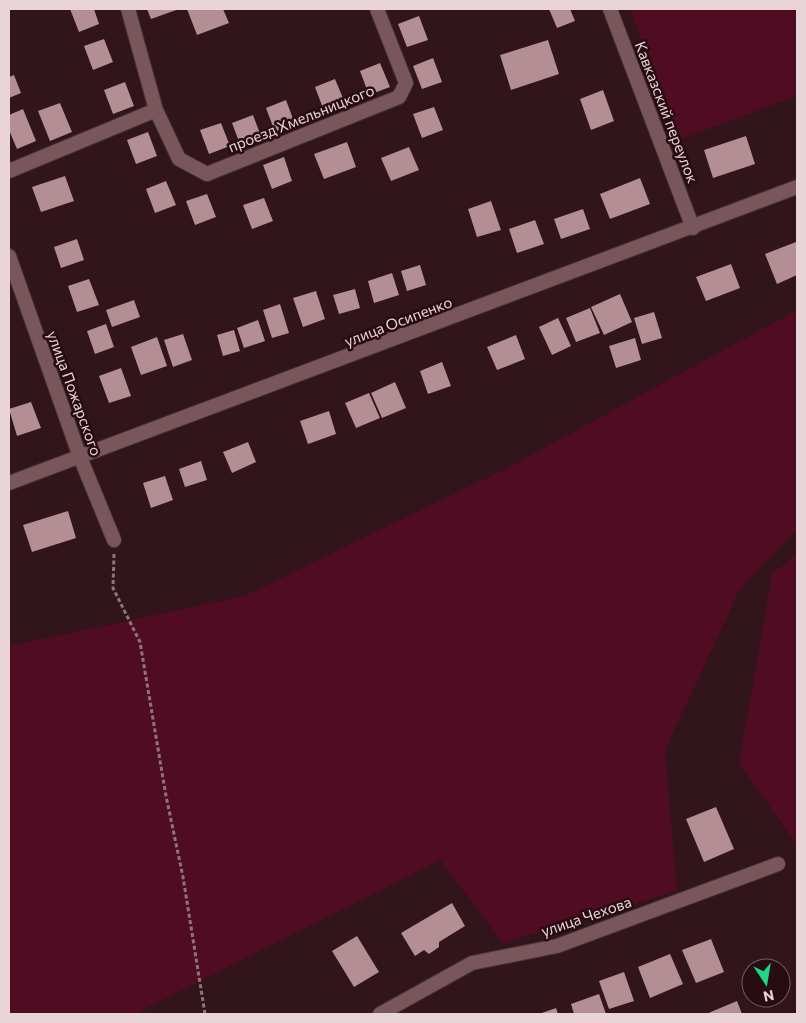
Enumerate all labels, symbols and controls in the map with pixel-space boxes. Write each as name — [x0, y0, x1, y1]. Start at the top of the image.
street label: Кавказский переулок — [632, 39, 702, 185]
street label: проезд Хмельницкого — [225, 80, 377, 156]
street label: улица Осипенко — [342, 292, 454, 350]
street label: улица Пожарского — [44, 328, 106, 458]
street label: улица Чехова — [538, 892, 634, 940]
north arrow — [741, 958, 791, 1008]
text: N — [762, 987, 776, 1006]

